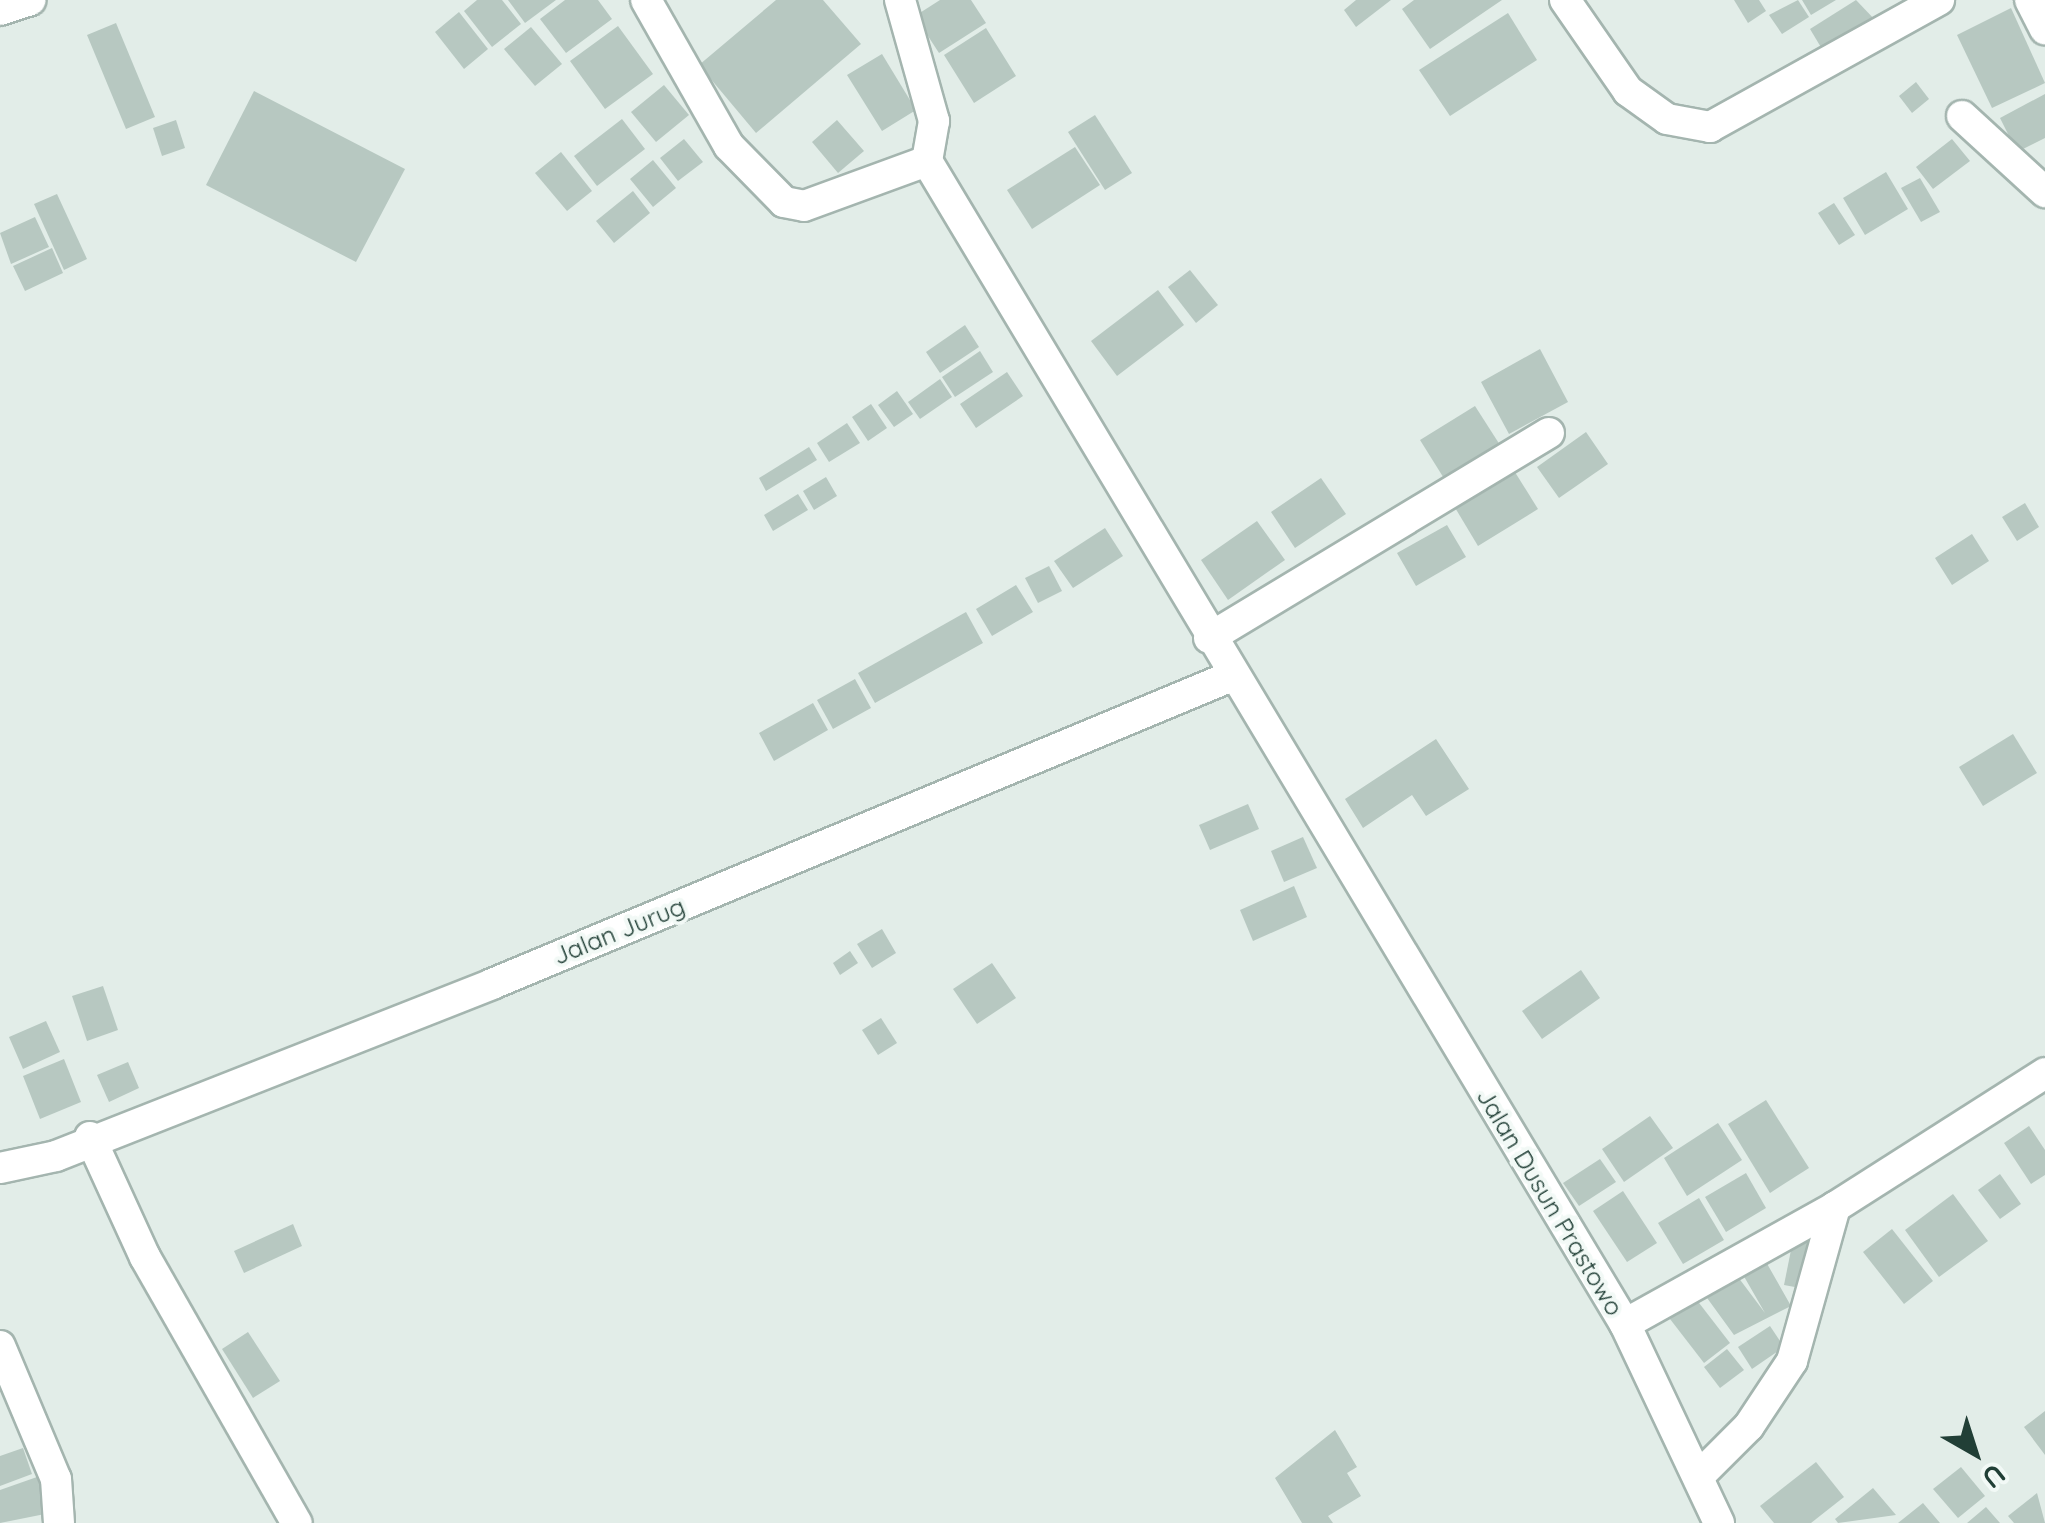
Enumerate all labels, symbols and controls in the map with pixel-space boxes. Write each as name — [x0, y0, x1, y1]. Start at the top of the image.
street label: Jalan Jurug — [549, 891, 689, 971]
street label: Jalan Dusun Prastowo — [1470, 1083, 1630, 1321]
north arrow — [1925, 1403, 2025, 1503]
text: U — [1976, 1457, 2013, 1497]

